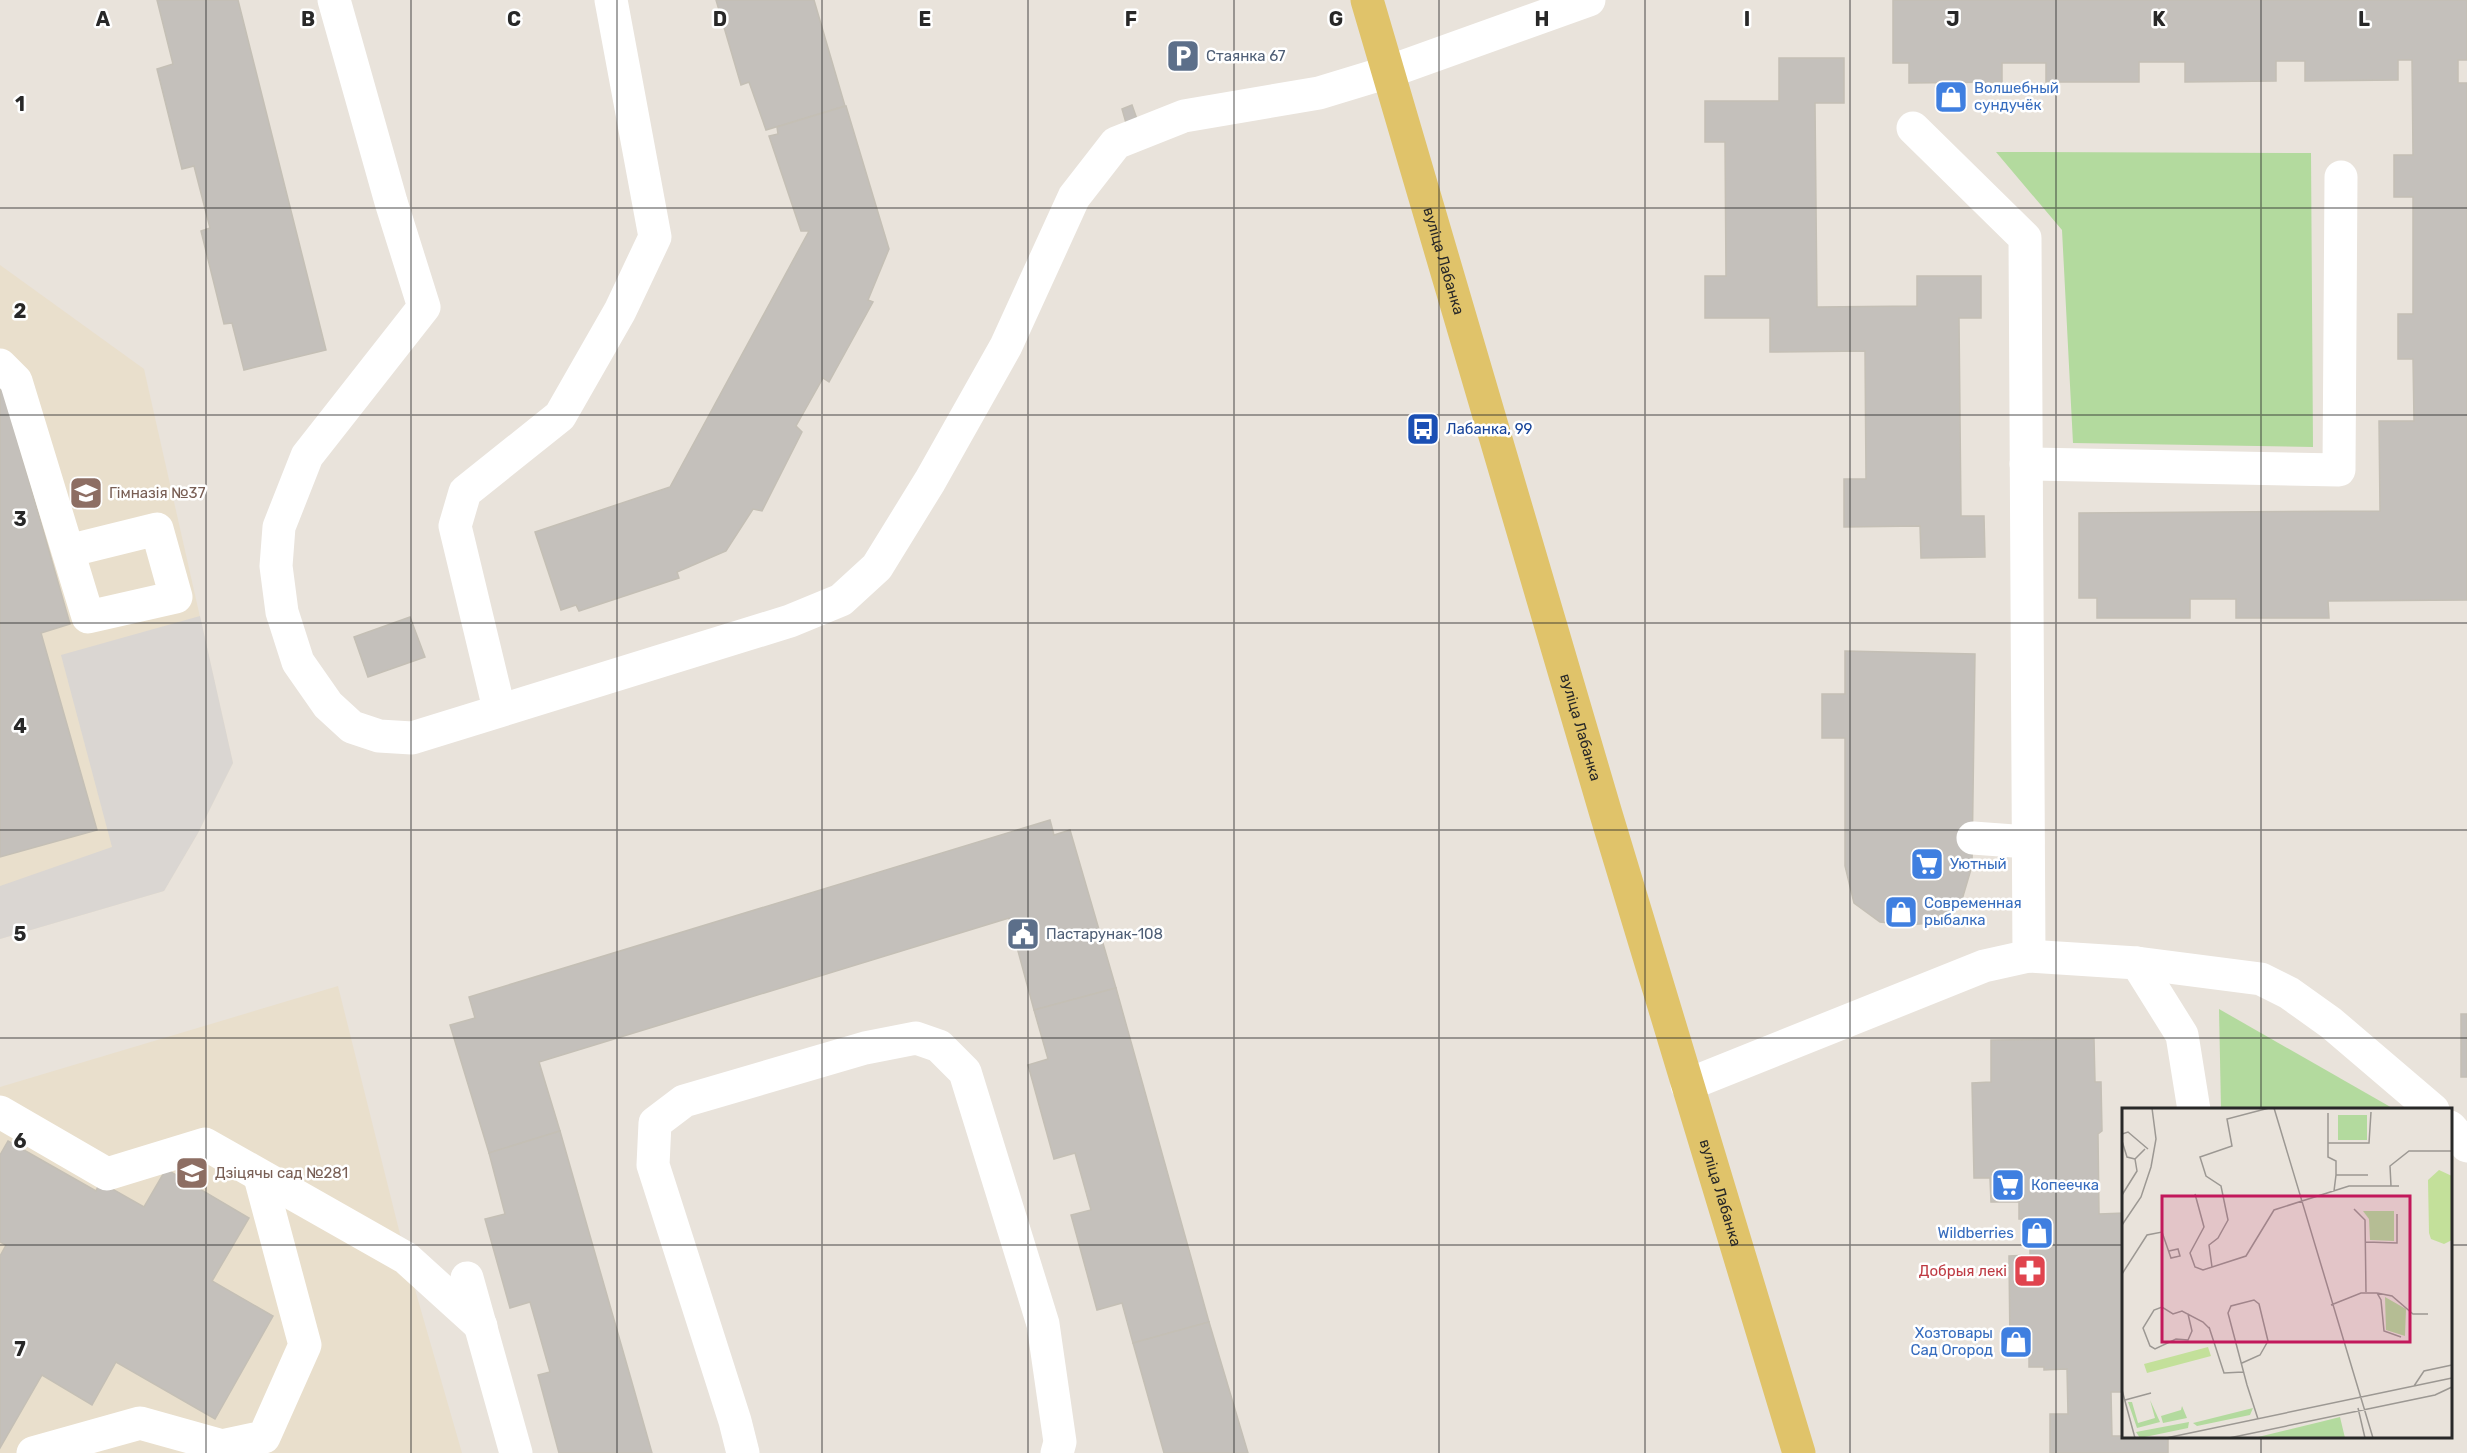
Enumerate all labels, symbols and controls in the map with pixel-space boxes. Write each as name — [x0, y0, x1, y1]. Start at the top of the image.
text: A — [96, 7, 111, 31]
text: B — [301, 7, 315, 31]
text: C — [507, 7, 521, 31]
text: D — [713, 7, 727, 31]
text: E — [919, 7, 931, 31]
text: F — [1125, 7, 1137, 31]
text: G — [1329, 7, 1343, 31]
text: H — [1535, 7, 1549, 31]
text: I — [1744, 7, 1750, 31]
text: J — [1946, 7, 1960, 31]
text: K — [2152, 7, 2166, 31]
text: L — [2358, 7, 2370, 31]
parking icon: Стаянка 67 — [1165, 38, 1201, 74]
place label: Стаянка 67 — [1206, 47, 1286, 65]
shop icon: Волшебный сундучёк — [1933, 79, 1969, 115]
place label: Волшебный сундучёк — [1974, 79, 2059, 114]
text: 1 — [15, 92, 25, 116]
street label: вуліца Лабанка — [1419, 205, 1468, 317]
text: 2 — [14, 299, 27, 323]
bus stop icon: Лабанка, 99 — [1405, 411, 1441, 447]
place label: Лабанка, 99 — [1446, 420, 1533, 438]
school or university icon: Гімназія №37 — [68, 475, 104, 511]
place label: Гімназія №37 — [109, 484, 206, 502]
text: 3 — [13, 507, 27, 531]
street label: вуліца Лабанка — [1556, 671, 1605, 783]
text: 4 — [13, 714, 27, 738]
supermarket icon: Уютный — [1909, 846, 1945, 882]
place label: Уютный — [1950, 855, 2007, 873]
shop icon: Современная рыбалка — [1883, 894, 1919, 930]
place label: Современная рыбалка — [1924, 894, 2022, 929]
public building icon: Пастарунак-108 — [1005, 916, 1041, 952]
text: 5 — [14, 922, 27, 946]
place label: Пастарунак-108 — [1046, 925, 1163, 943]
inset map — [2122, 1108, 2452, 1438]
text: 6 — [13, 1129, 27, 1153]
street label: вуліца Лабанка — [1696, 1137, 1745, 1249]
school or university icon: Дзіцячы сад №281 — [174, 1155, 210, 1191]
place label: Дзіцячы сад №281 — [215, 1164, 348, 1182]
supermarket icon: Копеечка — [1990, 1167, 2026, 1203]
place label: Копеечка — [2031, 1176, 2099, 1194]
shop icon: Wildberries — [2019, 1215, 2055, 1251]
place label: Wildberries — [1937, 1224, 2014, 1242]
pharmacy icon: Добрыя лекі — [2012, 1253, 2048, 1289]
place label: Добрыя лекі — [1919, 1262, 2007, 1280]
place label: Хозтовары Сад Огород — [1910, 1324, 1993, 1359]
shop icon: Хозтовары Сад Огород — [1998, 1324, 2034, 1360]
text: 7 — [14, 1337, 26, 1361]

